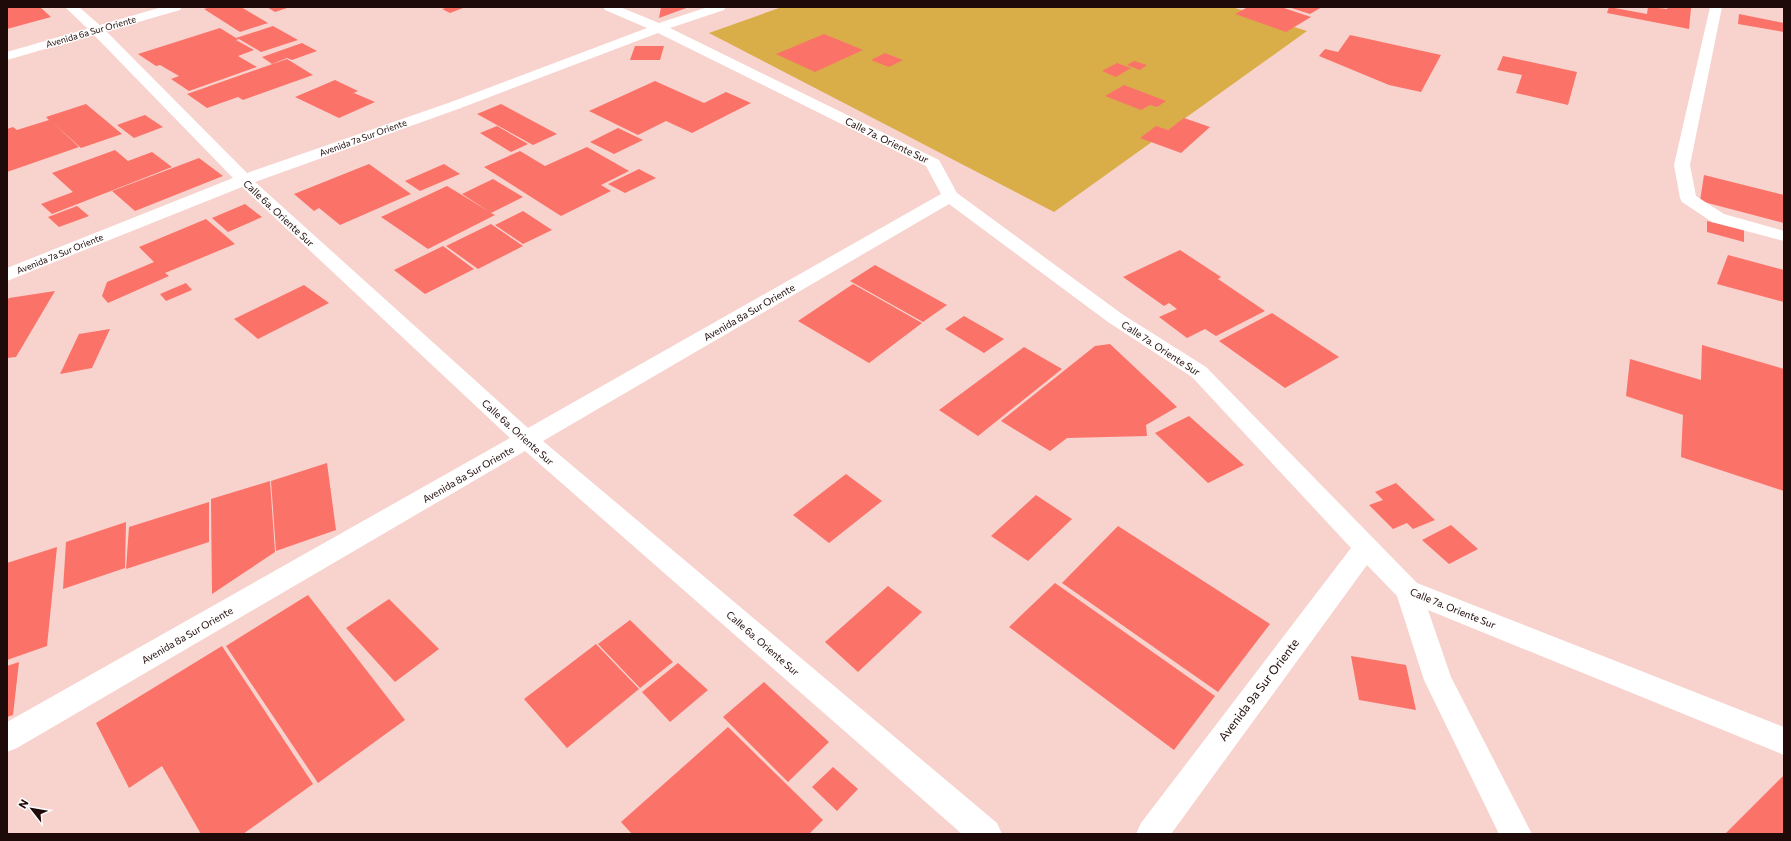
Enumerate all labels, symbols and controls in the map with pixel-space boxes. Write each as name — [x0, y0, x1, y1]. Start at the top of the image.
street label: Avenida 6a Sur Oriente — [45, 13, 137, 50]
street label: Calle 7a. Oriente Sur — [843, 115, 931, 165]
street label: Avenida 7a Sur Oriente — [318, 116, 408, 158]
street label: Calle 6a. Oriente Sur — [241, 177, 317, 249]
street label: Avenida 7a Sur Oriente — [15, 231, 105, 276]
street label: Avenida 8a Sur Oriente — [701, 281, 797, 343]
street label: Calle 7a. Oriente Sur — [1119, 318, 1203, 378]
street label: Calle 6a. Oriente Sur — [480, 397, 556, 467]
street label: Avenida 8a Sur Oriente — [420, 443, 516, 505]
street label: Calle 7a. Oriente Sur — [1408, 585, 1498, 631]
street label: Avenida 8a Sur Oriente — [139, 604, 235, 666]
street label: Calle 6a. Oriente Sur — [724, 608, 802, 678]
street label: Avenida 9a Sur Oriente — [1215, 636, 1301, 743]
north arrow — [12, 789, 52, 829]
text: N — [15, 797, 31, 810]

